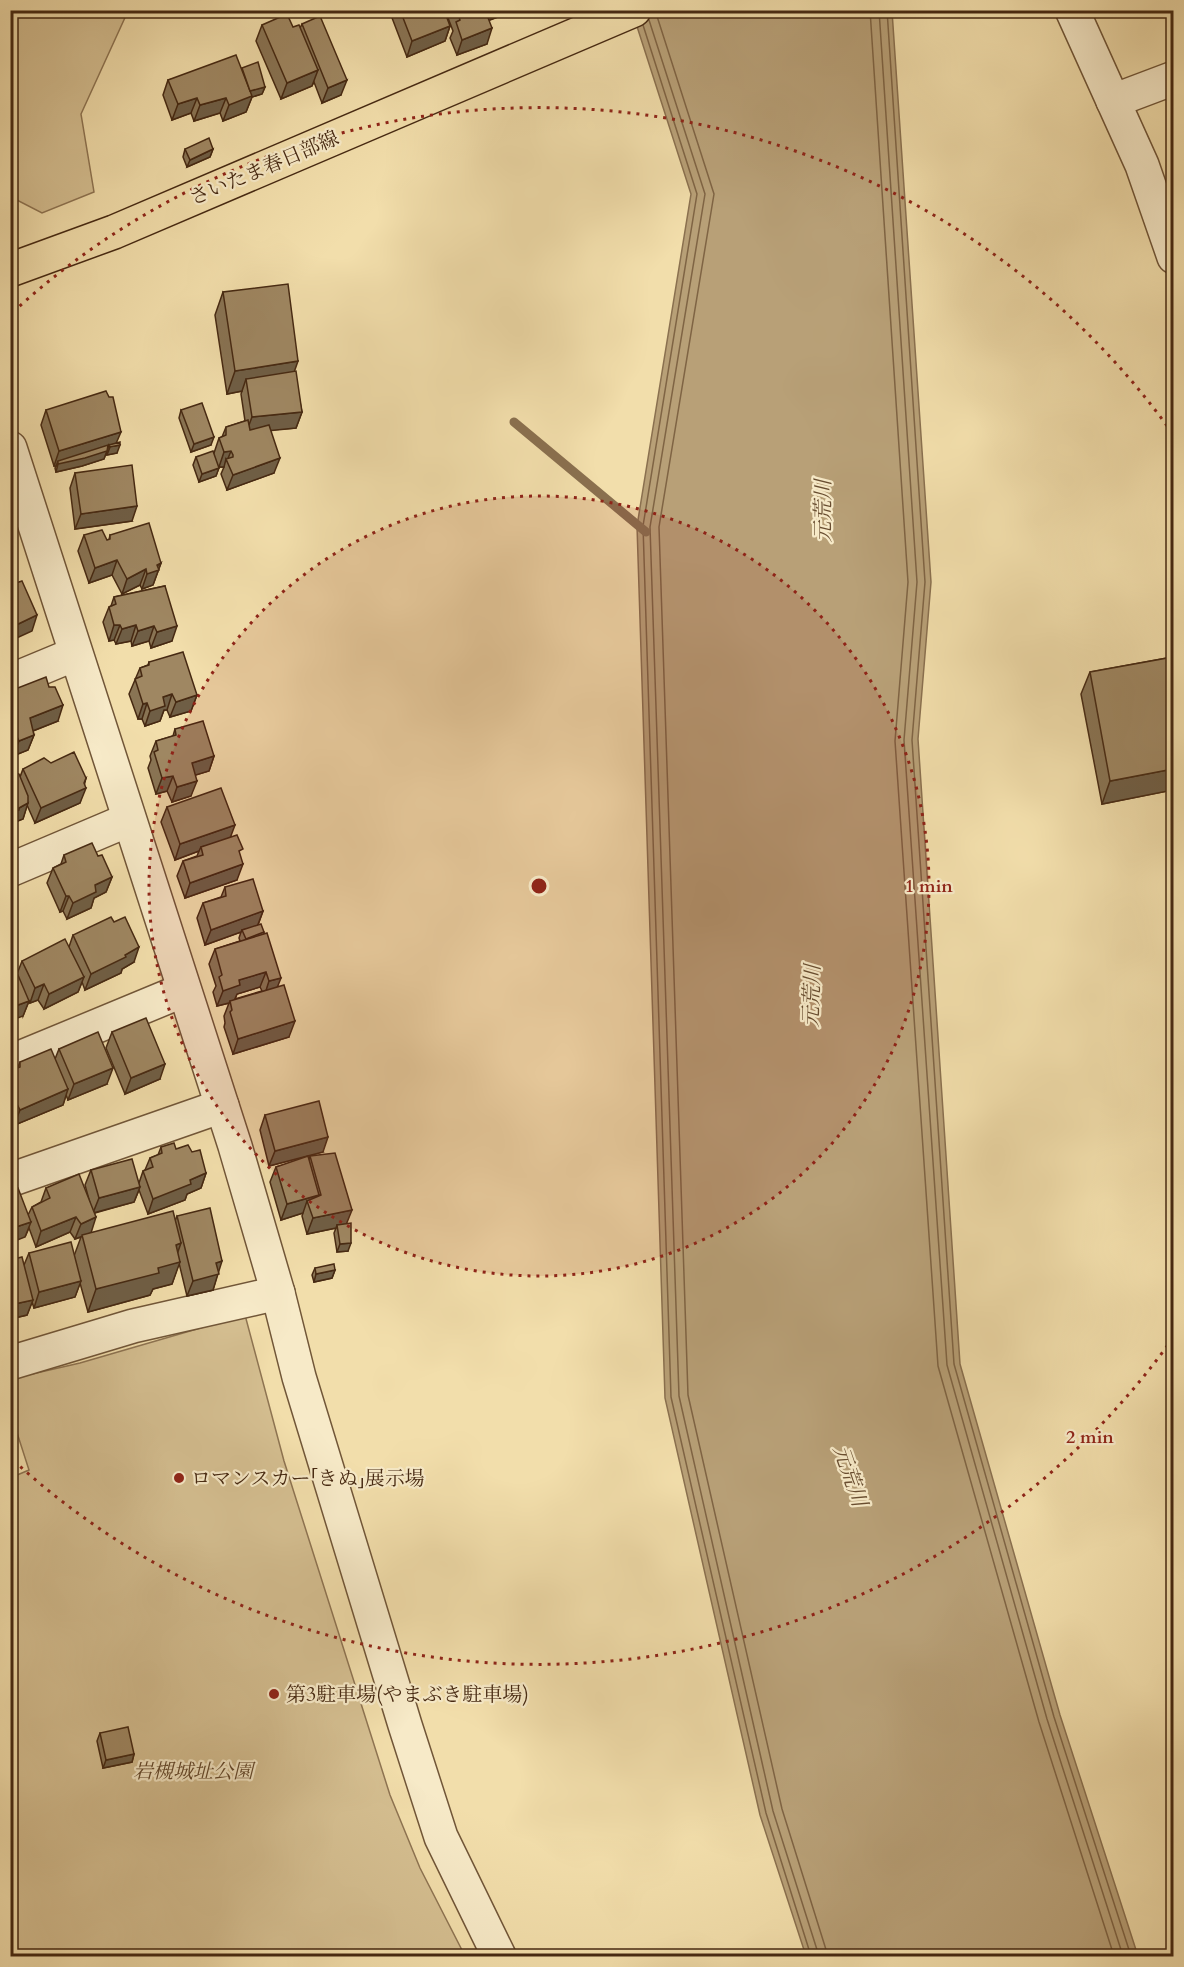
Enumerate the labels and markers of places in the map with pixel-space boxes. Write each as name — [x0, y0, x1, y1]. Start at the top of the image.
centre of rings — [529, 876, 549, 896]
place label: ロマンスカー「きぬ」展示場 — [191, 1465, 425, 1492]
marker: ロマンスカー「きぬ」展示場 — [172, 1471, 186, 1485]
place label: 第3駐車場(やまぶき駐車場) — [286, 1681, 529, 1708]
marker: 第3駐車場(やまぶき駐車場) — [267, 1687, 281, 1701]

